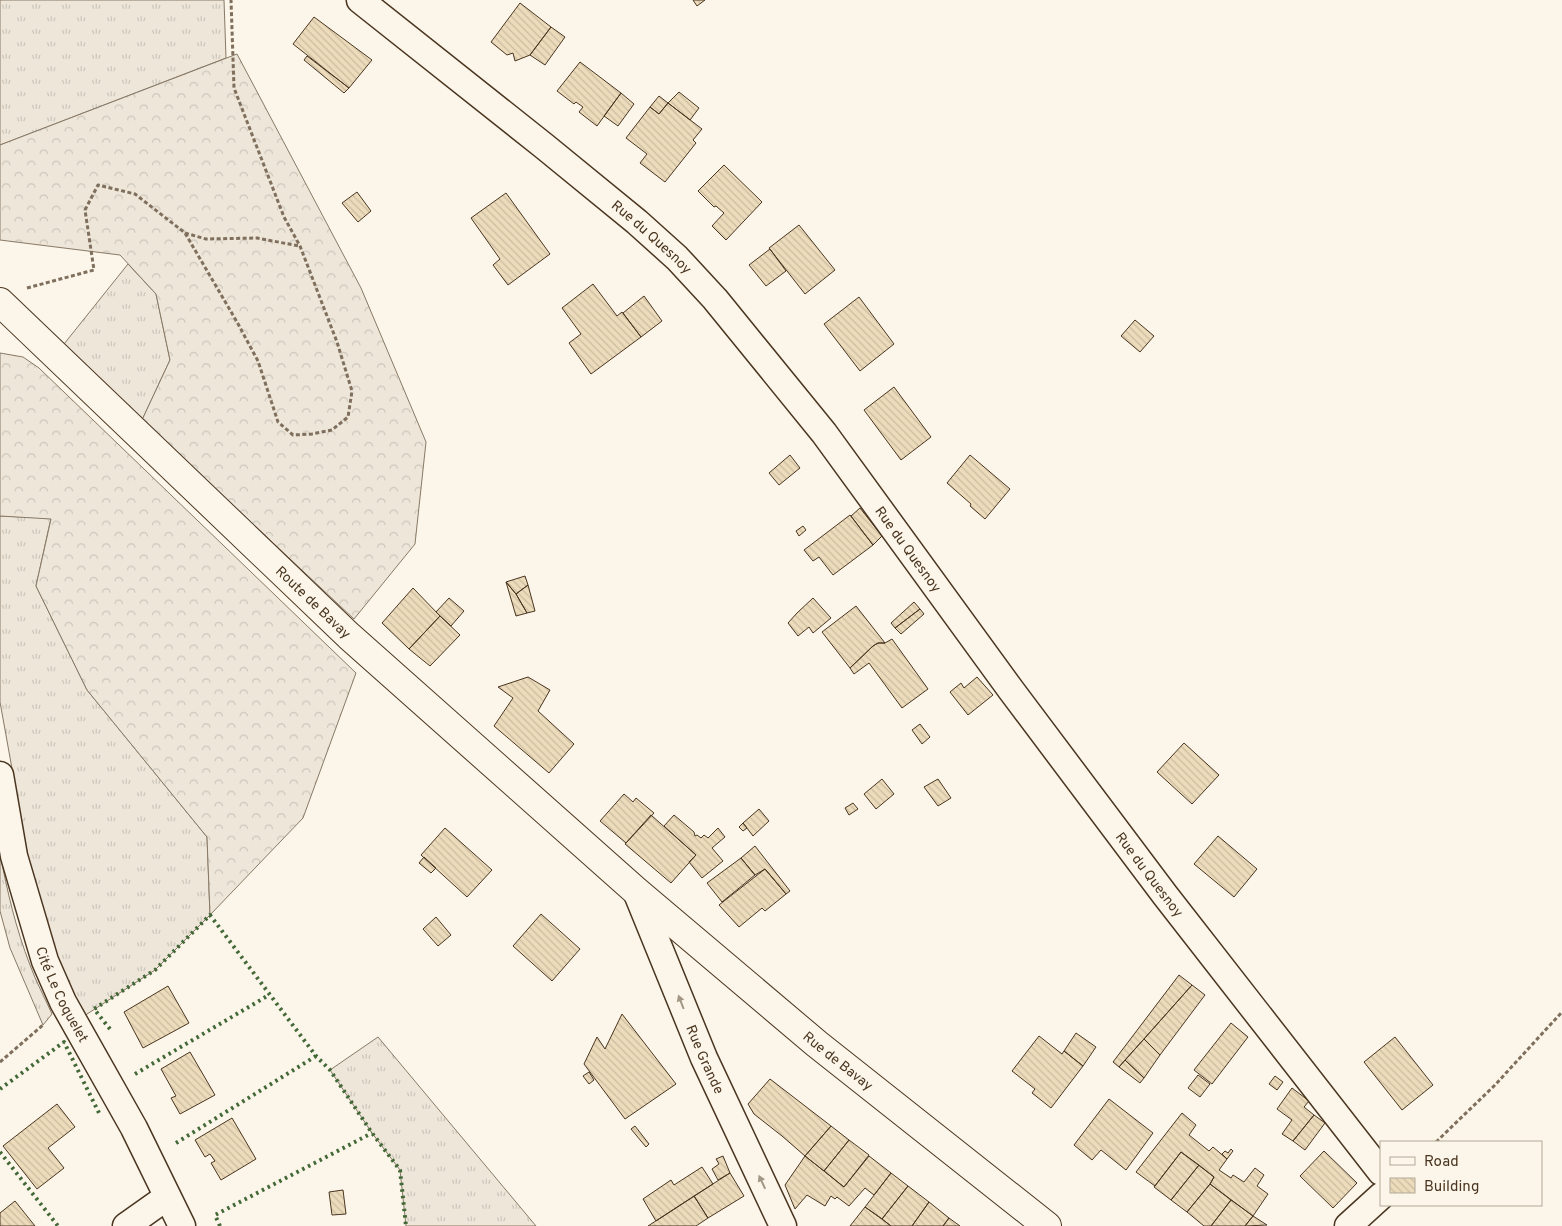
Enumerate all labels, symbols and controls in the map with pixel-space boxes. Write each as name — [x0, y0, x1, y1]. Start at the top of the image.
street label: Rue du Quesnoy — [607, 198, 695, 278]
street label: Rue du Quesnoy — [870, 504, 944, 596]
street label: Route de Bavay — [271, 563, 354, 643]
street label: Rue du Quesnoy — [1111, 829, 1186, 921]
street label: Cité Le Coquelet — [31, 945, 91, 1046]
one-way arrow — [677, 994, 685, 1009]
street label: Rue Grande — [681, 1023, 727, 1097]
street label: Rue de Bavay — [799, 1029, 876, 1095]
legend — [1380, 1141, 1542, 1206]
text: Road — [1424, 1153, 1459, 1172]
one-way arrow — [758, 1175, 766, 1189]
text: Building — [1424, 1178, 1479, 1197]

